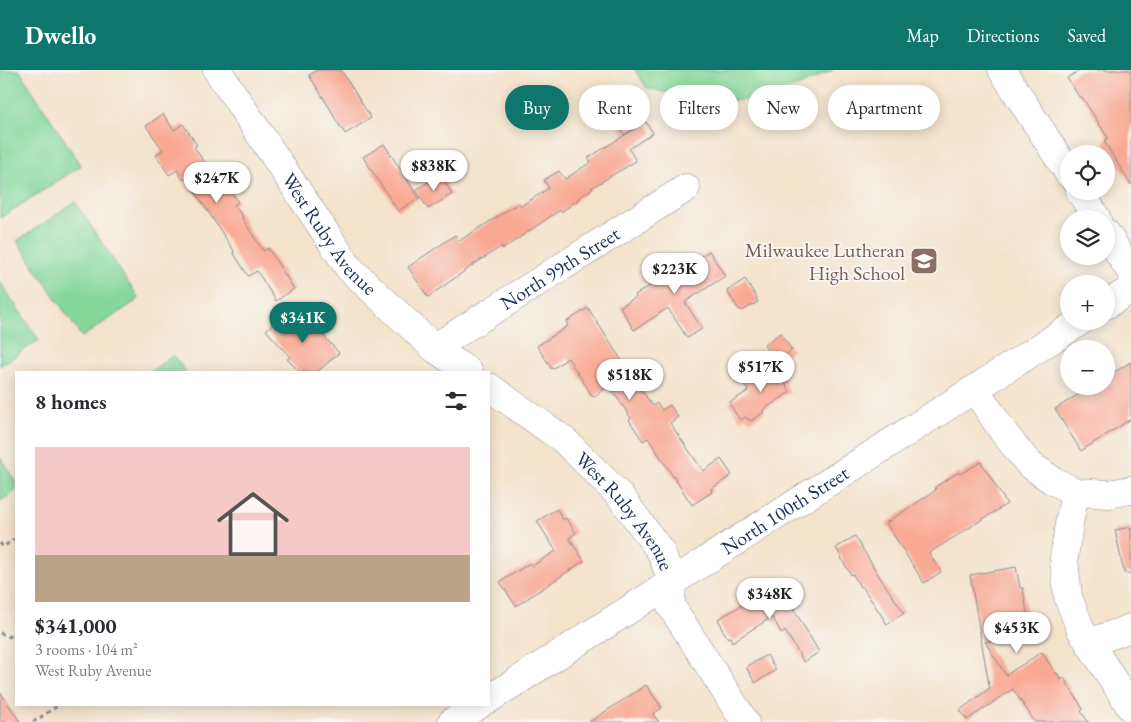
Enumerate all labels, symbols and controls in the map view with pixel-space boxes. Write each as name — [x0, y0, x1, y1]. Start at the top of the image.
text: Dwello — [25, 20, 96, 51]
text: Map — [907, 24, 939, 47]
text: Directions — [967, 24, 1039, 47]
text: Saved — [1067, 24, 1106, 47]
chip: Buy — [505, 85, 569, 130]
chip: Rent — [579, 85, 650, 130]
chip: Filters — [660, 85, 738, 130]
chip: New — [748, 85, 818, 130]
chip: Apartment — [828, 85, 940, 130]
map controls — [1060, 145, 1115, 395]
button: locate — [1060, 145, 1115, 200]
pin: $838K — [399, 150, 469, 192]
text: $838K — [412, 155, 456, 176]
pin: $247K — [182, 162, 252, 204]
text: $247K — [195, 167, 239, 188]
street label: West Ruby Avenue — [276, 168, 383, 301]
button: layers — [1060, 210, 1115, 265]
street label: North 99th Street — [495, 220, 625, 316]
place label: Milwaukee Lutheran High School — [745, 237, 905, 286]
school or university icon: Milwaukee Lutheran High School — [909, 246, 939, 276]
pin: $223K — [640, 252, 710, 295]
text: $223K — [653, 258, 697, 279]
button: + — [1060, 275, 1115, 330]
pin: $341K — [268, 302, 338, 344]
text: $341K — [281, 307, 325, 328]
button: − — [1060, 340, 1115, 395]
pin: $517K — [726, 350, 796, 393]
text: $517K — [739, 356, 783, 377]
pin: $518K — [595, 358, 665, 401]
text: $518K — [608, 364, 652, 385]
icon: filters — [442, 387, 470, 415]
text: 8 homes — [35, 388, 107, 415]
street label: West Ruby Avenue — [570, 446, 680, 574]
street label: North 100th Street — [716, 459, 854, 560]
icon: home — [208, 479, 298, 569]
pin: $348K — [735, 578, 805, 620]
text: $348K — [748, 583, 792, 604]
text: $341,000 — [35, 612, 117, 639]
pin: $453K — [982, 612, 1052, 654]
text: $453K — [995, 617, 1039, 638]
text: 3 rooms · 104 m² — [35, 639, 138, 660]
text: West Ruby Avenue — [35, 660, 152, 681]

